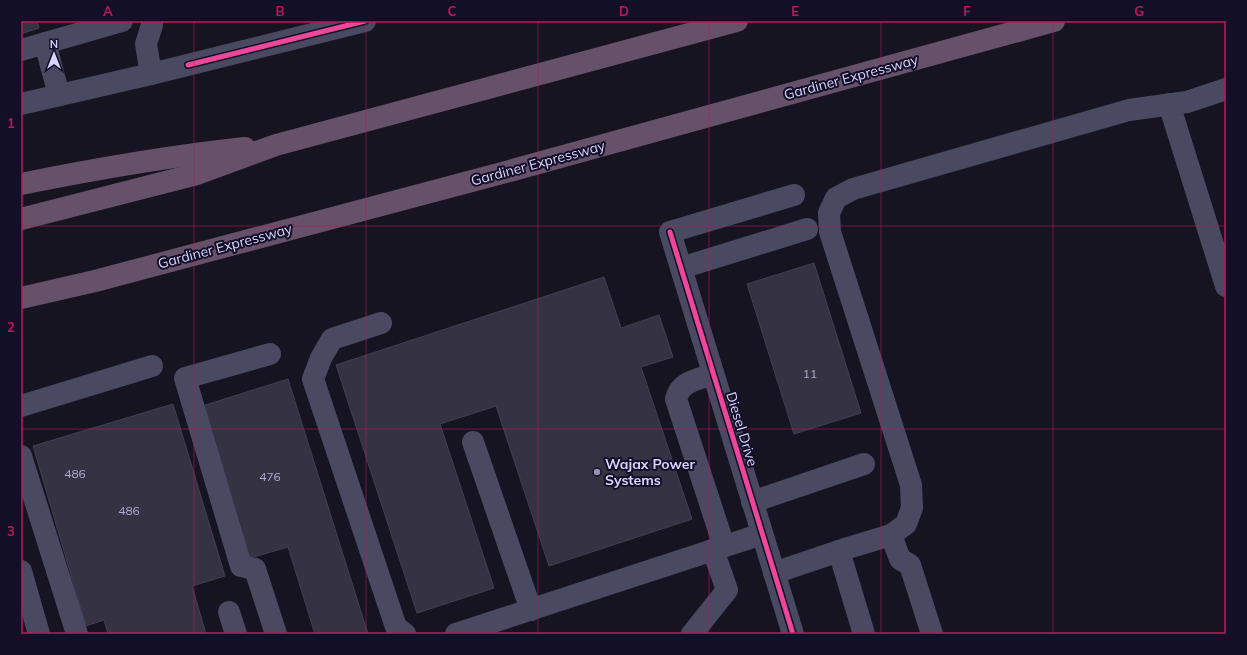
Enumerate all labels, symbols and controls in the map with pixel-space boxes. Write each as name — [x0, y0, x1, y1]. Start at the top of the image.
text: A — [103, 3, 113, 19]
text: B — [276, 3, 285, 19]
text: C — [448, 3, 457, 19]
text: D — [619, 3, 629, 19]
text: E — [791, 3, 799, 19]
text: F — [963, 3, 971, 19]
text: G — [1134, 3, 1144, 19]
north arrow — [34, 34, 74, 74]
text: N — [50, 37, 58, 51]
street label: Gardiner Expressway — [782, 50, 921, 104]
text: 1 — [7, 115, 15, 131]
street label: Gardiner Expressway — [469, 136, 608, 190]
street label: Gardiner Expressway — [156, 219, 295, 273]
text: 2 — [7, 319, 15, 335]
house number: 11 — [803, 366, 817, 381]
street label: Diesel Drive — [722, 390, 762, 468]
place label: Wajax Power Systems — [605, 455, 695, 489]
house number: 486 — [64, 466, 86, 481]
marker: Wajax Power Systems — [592, 467, 602, 477]
house number: 476 — [259, 469, 281, 484]
house number: 486 — [118, 503, 140, 518]
text: 3 — [7, 523, 15, 539]

